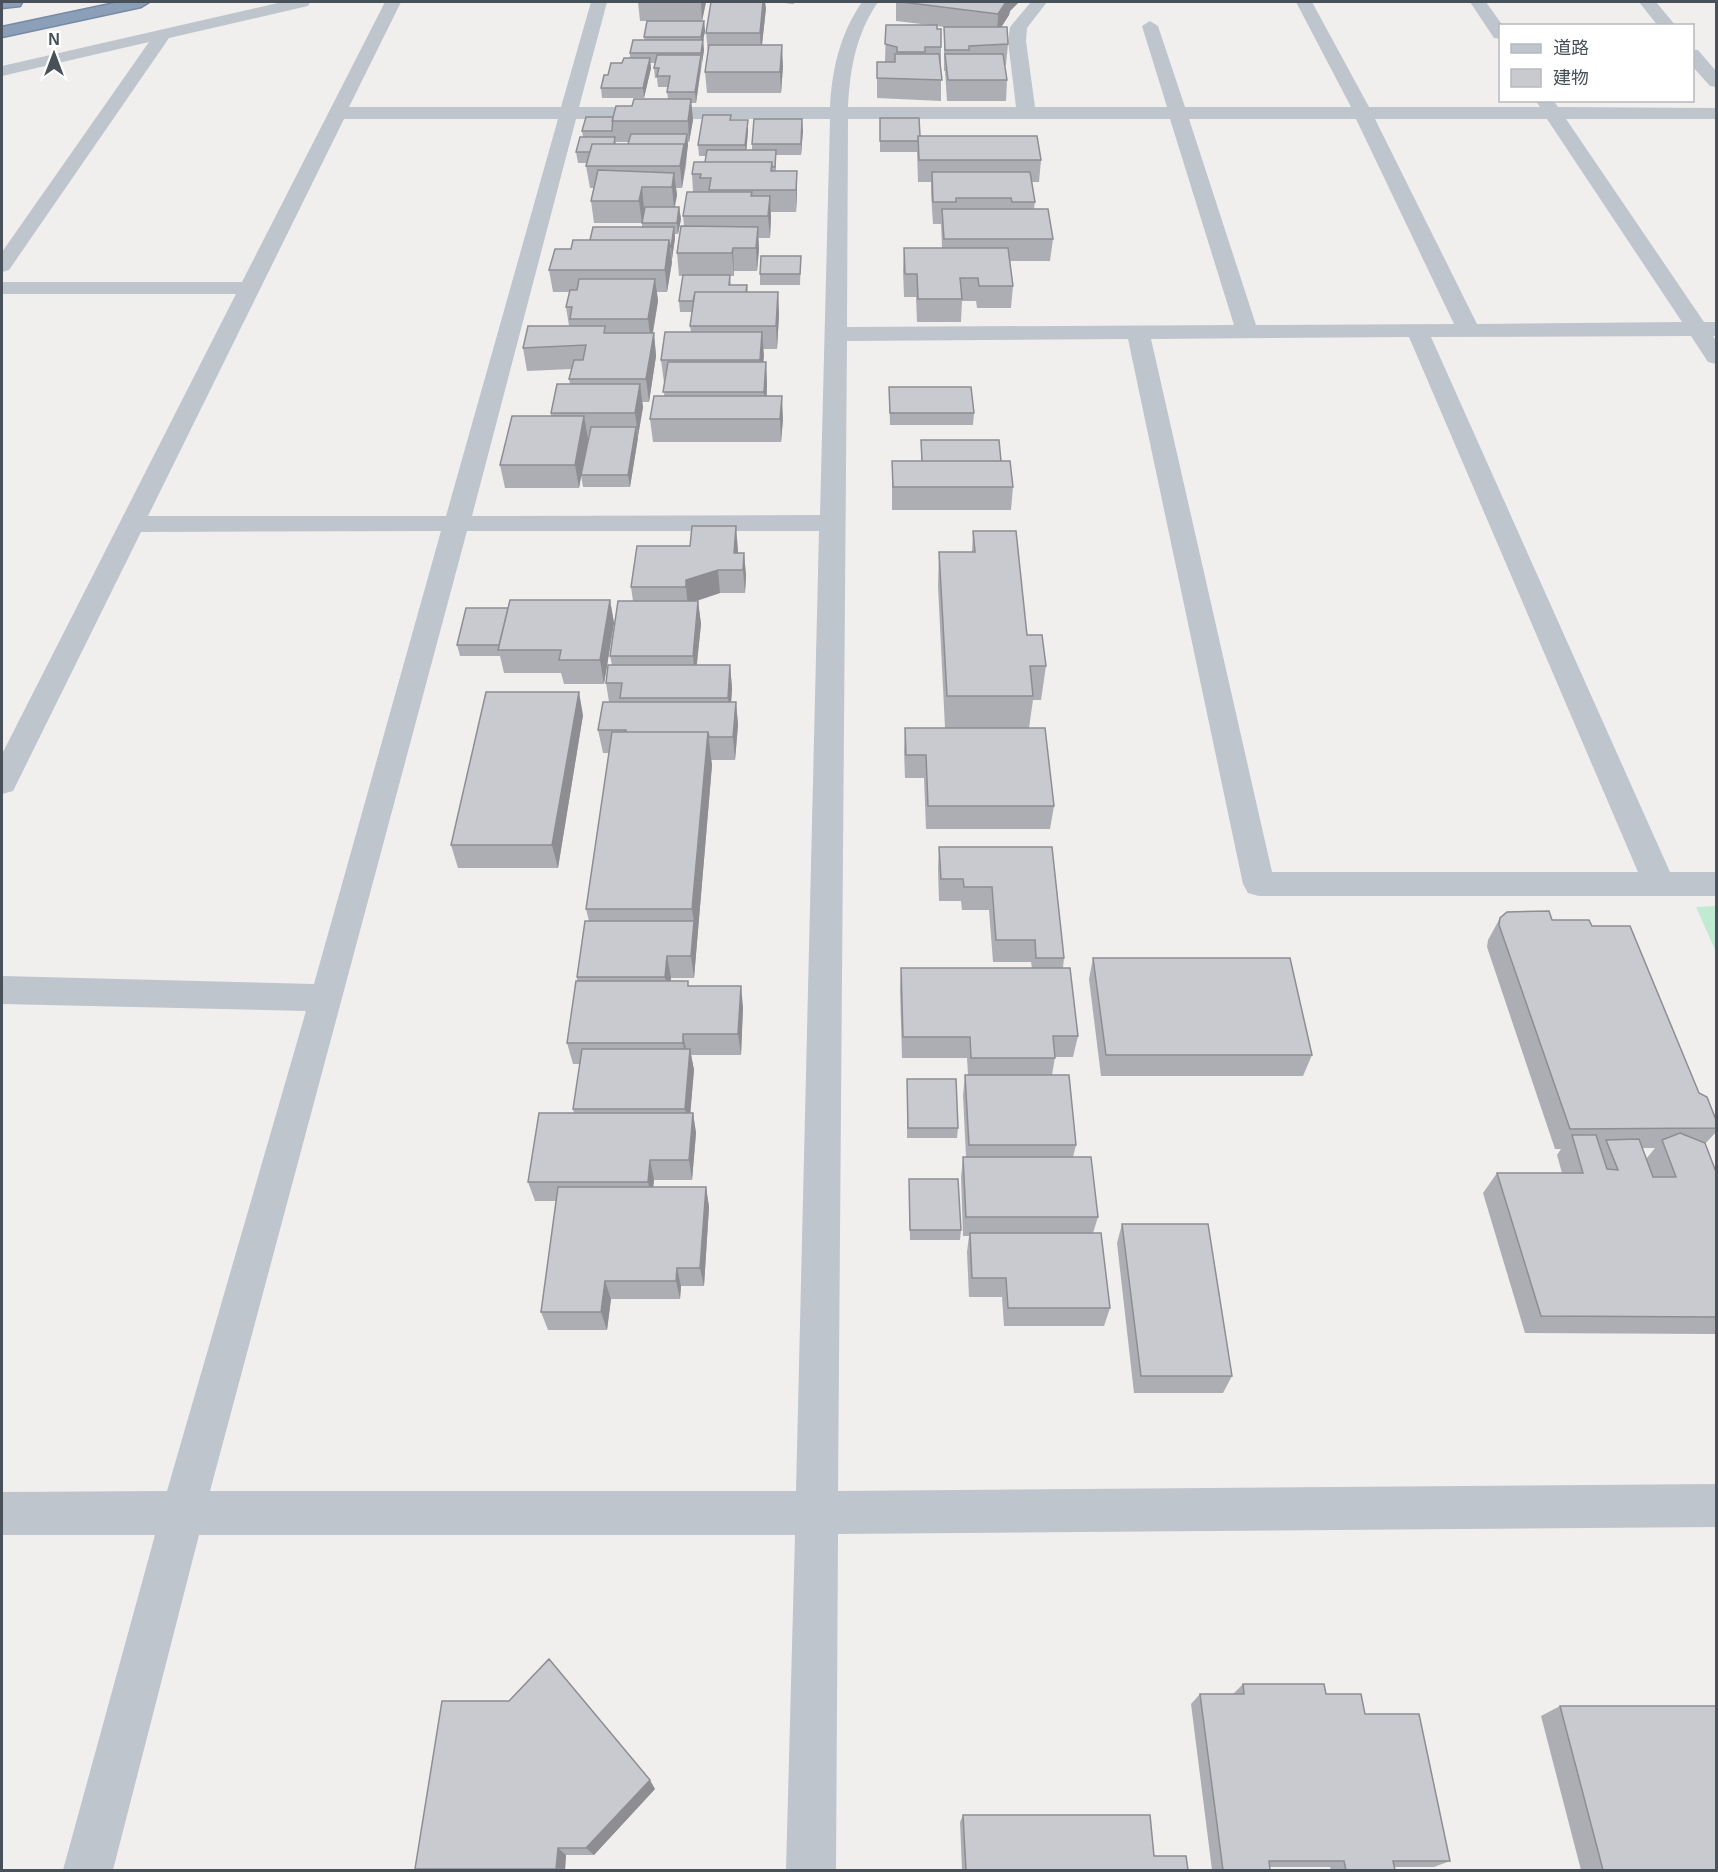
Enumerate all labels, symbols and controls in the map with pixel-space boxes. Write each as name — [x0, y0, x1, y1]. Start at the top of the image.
north arrow — [24, 24, 84, 84]
legend — [1499, 24, 1694, 102]
text: N — [48, 31, 60, 48]
text: 道路 — [1553, 38, 1589, 58]
text: 建物 — [1553, 68, 1589, 88]

